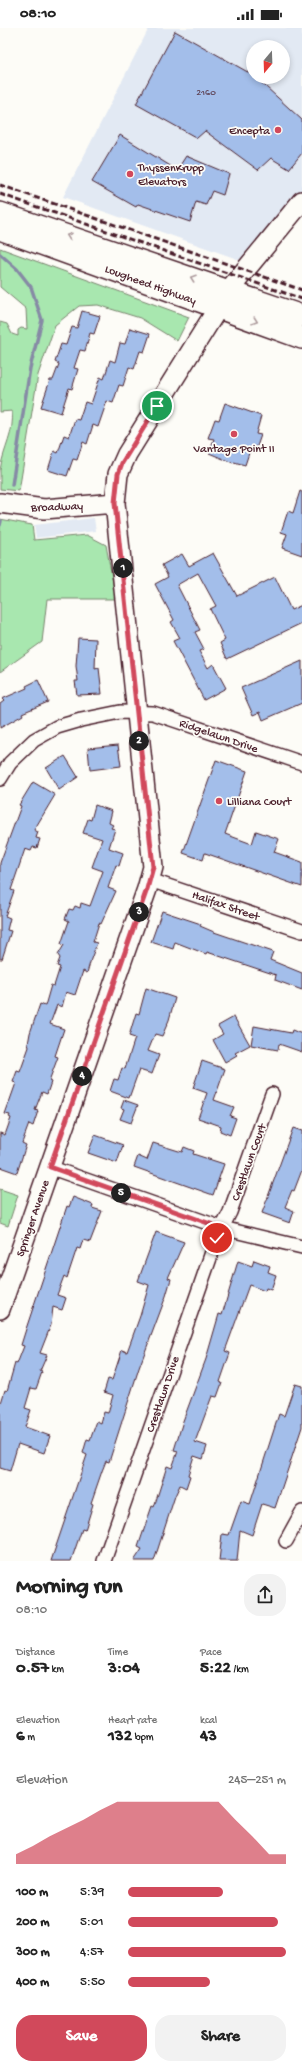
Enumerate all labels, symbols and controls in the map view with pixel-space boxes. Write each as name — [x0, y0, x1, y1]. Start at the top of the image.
text: 08:10 — [20, 5, 56, 23]
north arrow — [246, 40, 290, 84]
map controls — [246, 40, 290, 84]
house number: 2160 — [196, 87, 216, 99]
place label: Encepta — [229, 125, 270, 139]
marker: Encepta — [273, 125, 283, 135]
place label: ThyssenKrupp Elevators — [137, 162, 204, 190]
marker: ThyssenKrupp Elevators — [125, 169, 135, 179]
one-way arrow — [66, 233, 73, 241]
street label: Lougheed Highway — [103, 263, 198, 309]
one-way arrow — [189, 274, 196, 283]
one-way arrow — [252, 317, 259, 325]
pin — [140, 389, 174, 423]
icon: arrive — [146, 395, 168, 417]
marker: Vantage Point II — [229, 429, 239, 439]
place label: Vantage Point II — [192, 443, 275, 457]
street label: Broadway — [30, 500, 83, 516]
pin: 1 — [113, 558, 133, 578]
text: 1 — [121, 562, 125, 574]
street label: Ridgelawn Drive — [177, 717, 260, 757]
pin: 2 — [129, 731, 149, 751]
text: 2 — [136, 735, 142, 747]
marker: Lilliana Court — [214, 796, 224, 806]
place label: Lilliana Court — [227, 796, 292, 810]
street label: Halifax Street — [190, 889, 262, 925]
pin: 3 — [129, 902, 149, 922]
text: 3 — [136, 906, 142, 918]
pin: 4 — [72, 1066, 92, 1086]
text: 4 — [79, 1070, 85, 1082]
street label: Crestlawn Court — [229, 1121, 271, 1203]
street label: Springer Avenue — [14, 1178, 54, 1259]
pin: 5 — [111, 1183, 131, 1203]
text: 5 — [118, 1187, 124, 1199]
pin — [200, 1221, 234, 1255]
icon: check — [206, 1227, 228, 1249]
street label: Crestlawn Drive — [144, 1354, 184, 1435]
button: share — [244, 1574, 286, 1616]
text: Morning run — [16, 1575, 122, 1601]
text: 08:10 — [16, 1603, 47, 1618]
text: Distance — [16, 1647, 55, 1659]
text: Time — [108, 1647, 128, 1659]
text: Pace — [200, 1647, 222, 1659]
text: 0.57 — [16, 1659, 49, 1679]
text: 3:04 — [108, 1659, 140, 1679]
text: 5:22 — [200, 1659, 231, 1679]
text: km — [49, 1664, 64, 1676]
text: /km — [231, 1664, 249, 1676]
text: Elevation — [16, 1715, 60, 1727]
text: Heart rate — [108, 1715, 157, 1727]
text: kcal — [200, 1715, 217, 1727]
text: 6 — [16, 1727, 25, 1747]
text: 132 — [108, 1727, 132, 1747]
text: 43 — [200, 1727, 217, 1747]
text: m — [25, 1732, 35, 1744]
text: bpm — [132, 1732, 154, 1744]
text: Elevation — [16, 1773, 68, 1788]
text: 245–251 m — [228, 1773, 286, 1788]
text: 100 m — [16, 1885, 48, 1900]
text: 5:39 — [80, 1885, 104, 1900]
text: 200 m — [16, 1915, 49, 1930]
text: 5:01 — [80, 1915, 104, 1930]
text: 300 m — [16, 1945, 50, 1960]
text: 4:57 — [80, 1945, 104, 1960]
text: 400 m — [16, 1975, 49, 1990]
text: 5:50 — [80, 1975, 105, 1990]
button: Save — [16, 2015, 147, 2061]
button: Share — [155, 2015, 286, 2061]

